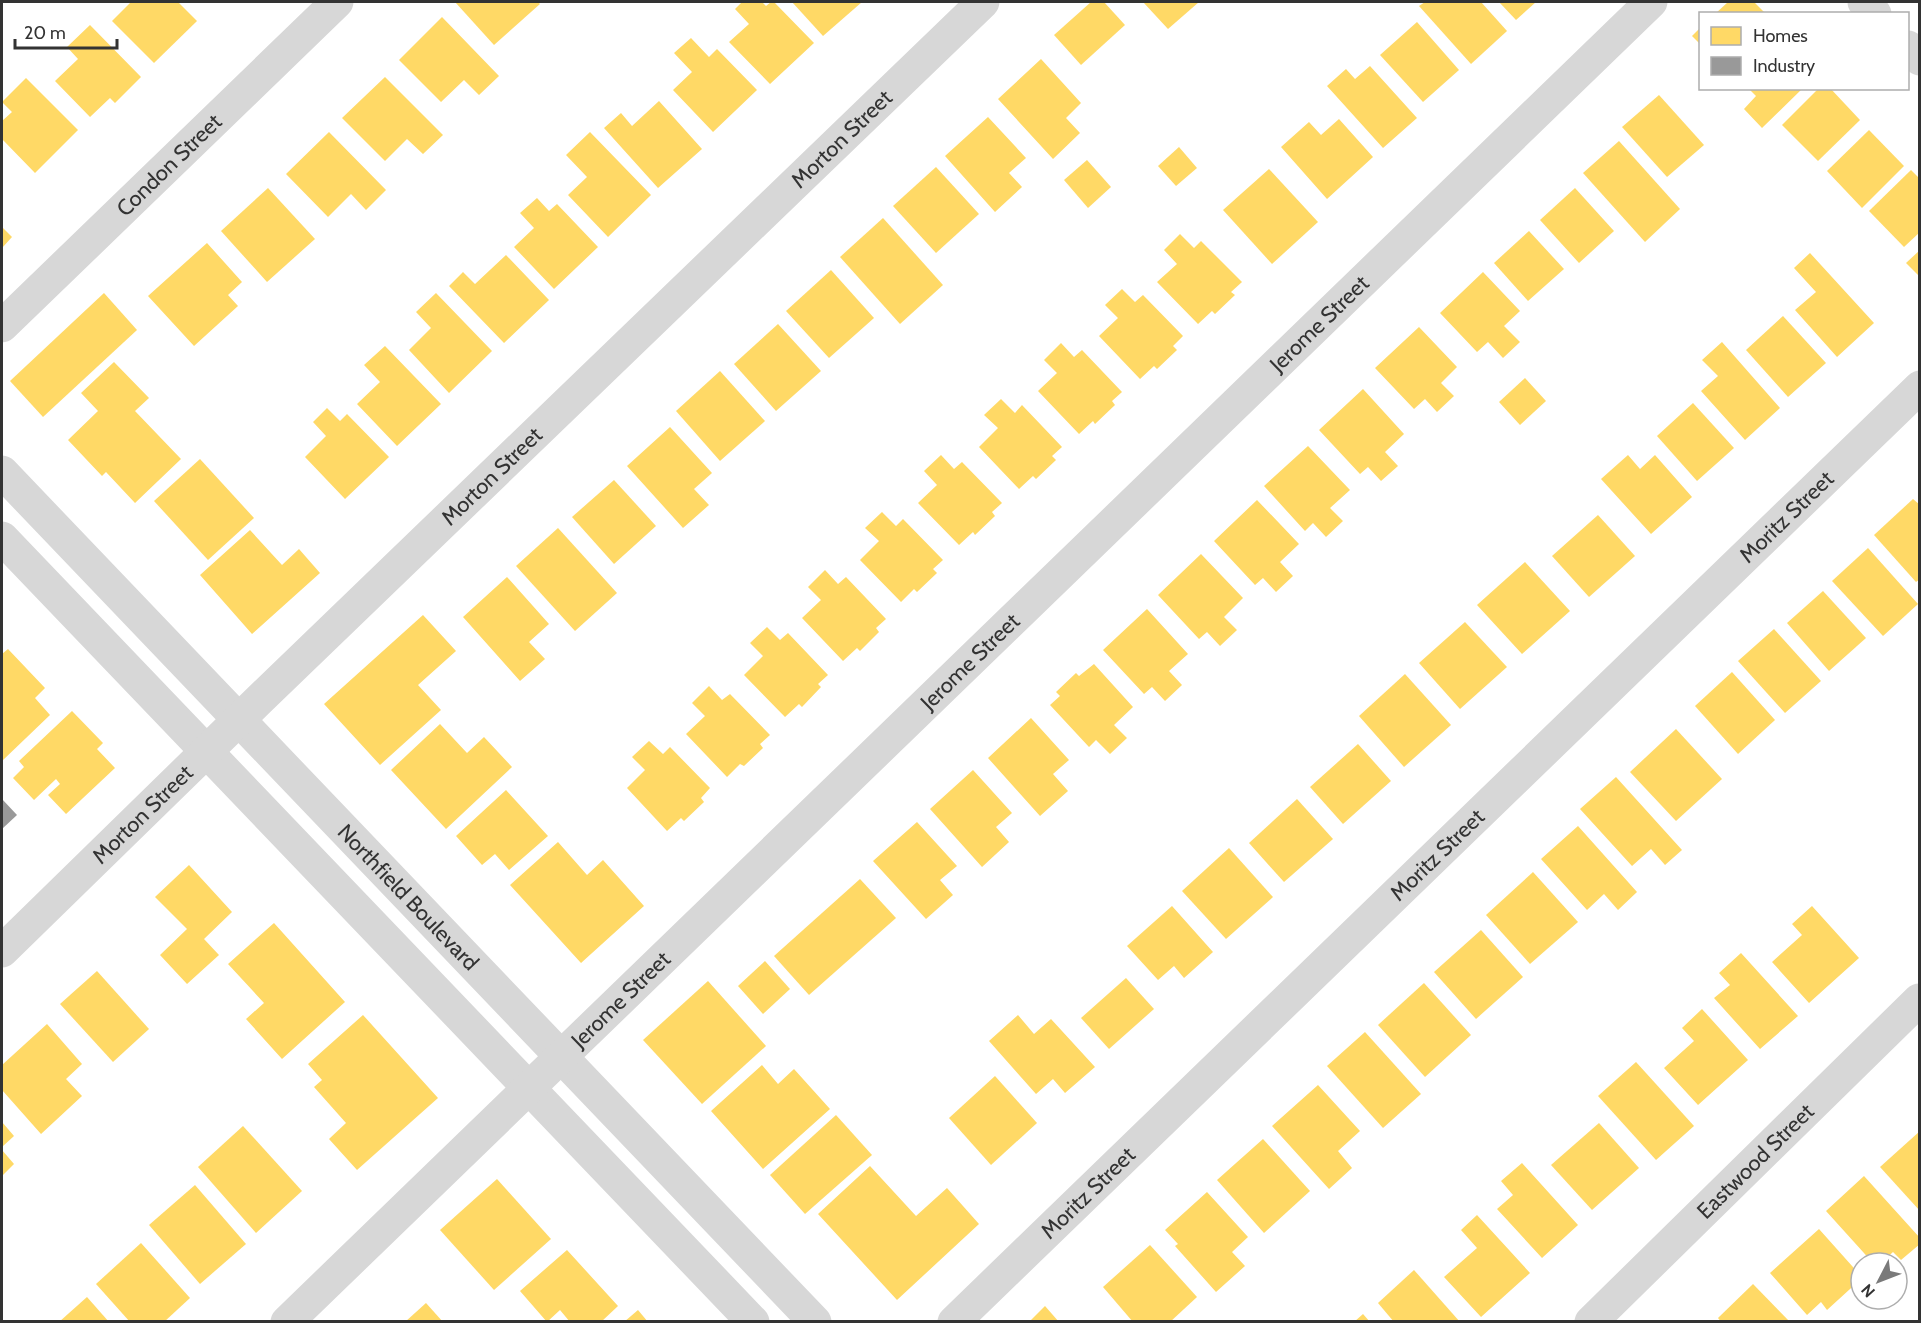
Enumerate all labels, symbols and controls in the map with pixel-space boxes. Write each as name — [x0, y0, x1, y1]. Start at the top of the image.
scale bar — [15, 12, 117, 50]
legend — [1699, 12, 1909, 90]
text: 20 m — [24, 22, 66, 44]
text: Homes — [1753, 25, 1808, 47]
text: Industry — [1753, 55, 1815, 77]
street label: Morton Street — [785, 83, 898, 193]
street label: Condon Street — [111, 107, 227, 222]
street label: Jerome Street — [1263, 269, 1375, 378]
street label: Morton Street — [435, 421, 548, 531]
street label: Moritz Street — [1733, 465, 1839, 568]
street label: Jerome Street — [914, 607, 1025, 716]
street label: Morton Street — [86, 759, 199, 869]
street label: Moritz Street — [1384, 803, 1490, 906]
street label: Northfield Boulevard — [332, 818, 485, 976]
street label: Jerome Street — [565, 945, 676, 1054]
street label: Eastwood Street — [1691, 1097, 1820, 1224]
street label: Moritz Street — [1035, 1141, 1141, 1244]
north arrow — [1849, 1251, 1909, 1311]
text: N — [1857, 1280, 1879, 1301]

